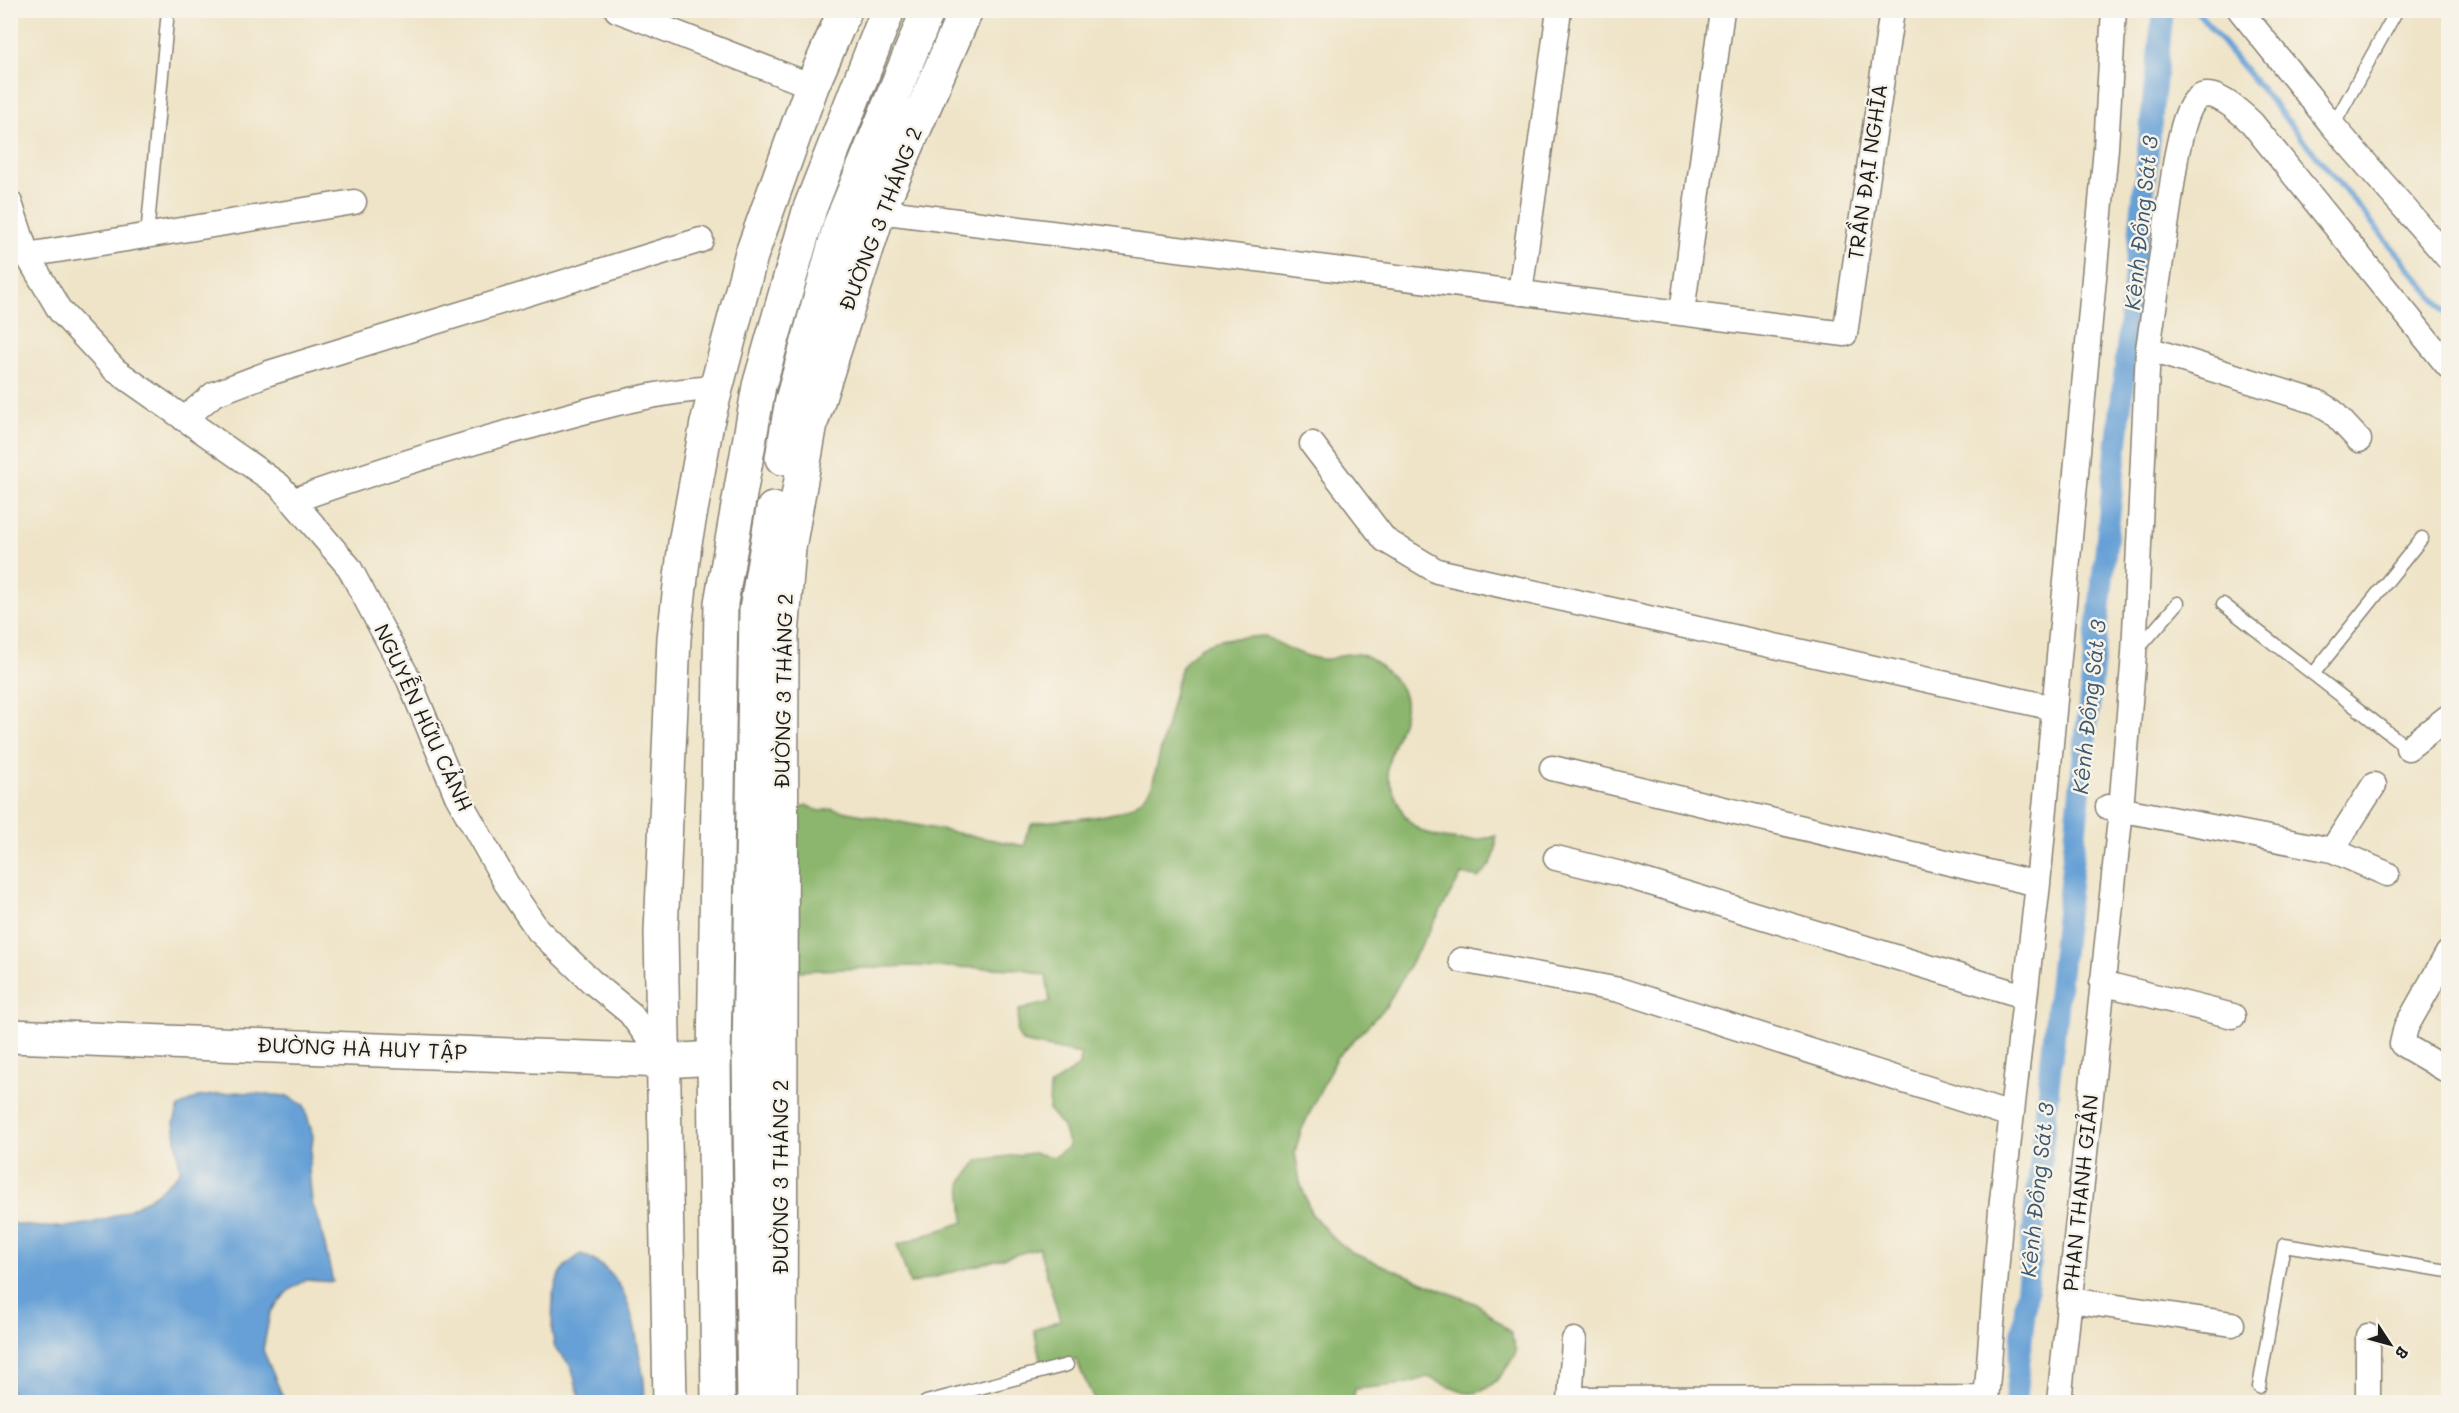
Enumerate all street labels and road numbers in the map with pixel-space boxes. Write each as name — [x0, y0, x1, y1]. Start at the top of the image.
street label: TRẦN ĐẠI NGHĨA — [1840, 82, 1892, 261]
street label: ĐƯỜNG 3 THÁNG 2 — [832, 123, 927, 314]
street label: ĐƯỜNG 3 THÁNG 2 — [767, 593, 798, 789]
street label: NGUYỄN HỮU CẢNH — [369, 619, 481, 816]
street label: ĐƯỜNG HÀ HUY TẬP — [257, 1030, 468, 1065]
street label: ĐƯỜNG 3 THÁNG 2 — [766, 1079, 793, 1275]
street label: PHAN THANH GIẢN — [2056, 1093, 2103, 1293]

